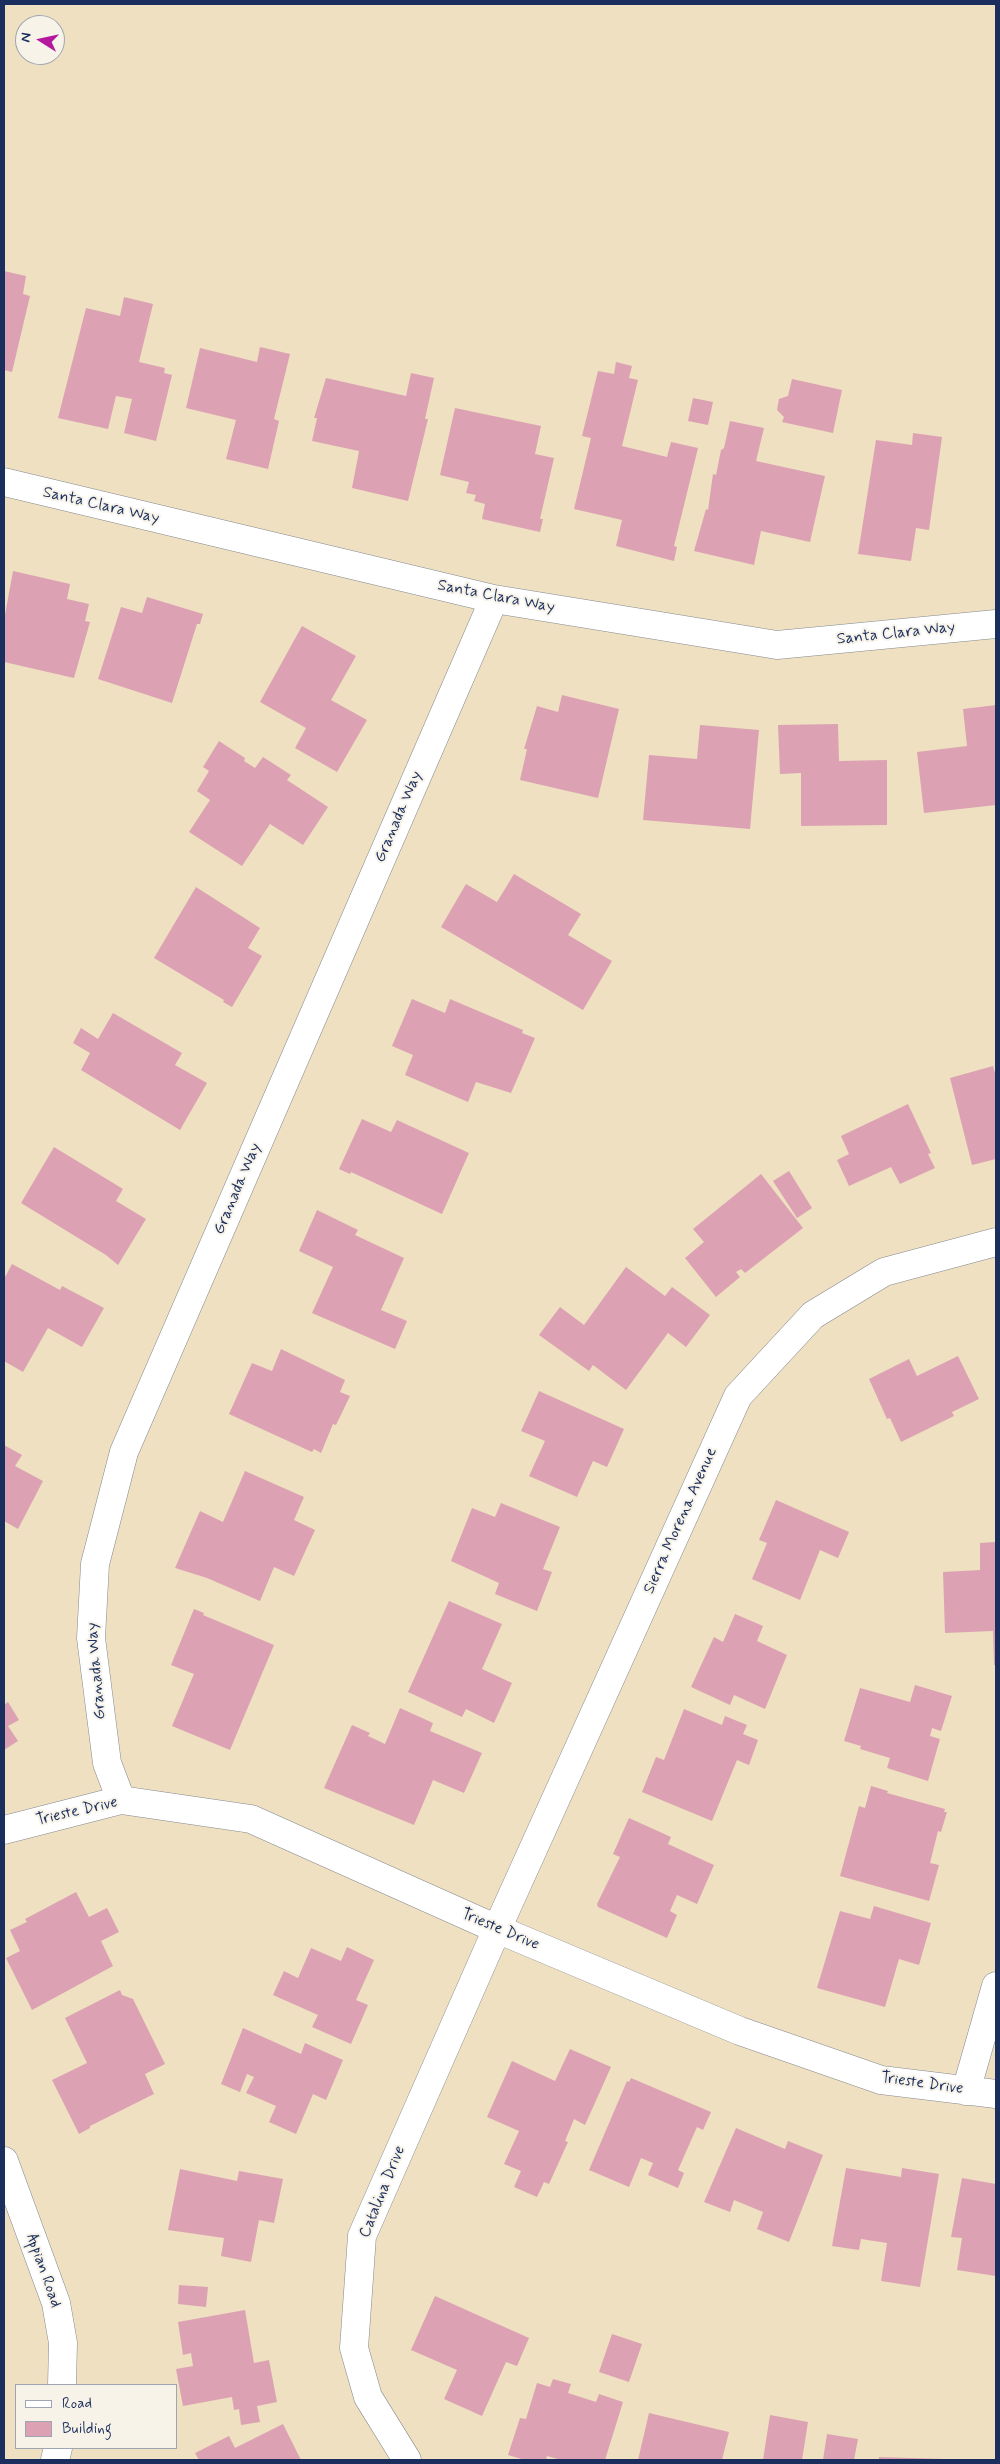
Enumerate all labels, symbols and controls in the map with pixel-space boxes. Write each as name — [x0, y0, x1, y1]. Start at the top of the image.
north arrow — [15, 15, 65, 65]
text: N — [17, 31, 36, 44]
street label: Santa Clara Way — [41, 483, 161, 529]
street label: Santa Clara Way — [436, 576, 556, 618]
street label: Santa Clara Way — [836, 618, 956, 650]
street label: Granada Way — [371, 768, 427, 866]
street label: Granada Way — [210, 1140, 266, 1238]
street label: Sierra Morena Avenue — [640, 1445, 722, 1597]
street label: Granada Way — [83, 1622, 111, 1720]
street label: Trieste Drive — [34, 1793, 120, 1831]
street label: Trieste Drive — [458, 1905, 542, 1955]
street label: Trieste Drive — [880, 2069, 964, 2099]
street label: Catalina Drive — [356, 2143, 410, 2241]
street label: Appian Road — [21, 2232, 65, 2310]
legend — [15, 2384, 178, 2449]
text: Road — [62, 2394, 92, 2414]
text: Building — [62, 2419, 112, 2439]

